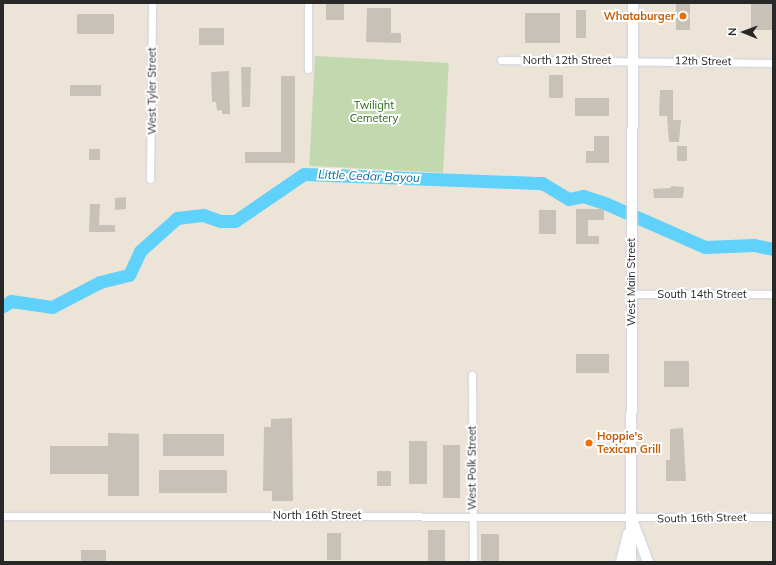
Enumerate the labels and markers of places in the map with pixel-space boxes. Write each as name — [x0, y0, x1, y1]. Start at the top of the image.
place label: Whataburger — [603, 9, 675, 23]
marker: Whataburger — [678, 11, 688, 21]
place label: Hoppie's Texican Grill — [597, 430, 661, 456]
marker: Hoppie's Texican Grill — [584, 438, 594, 448]

